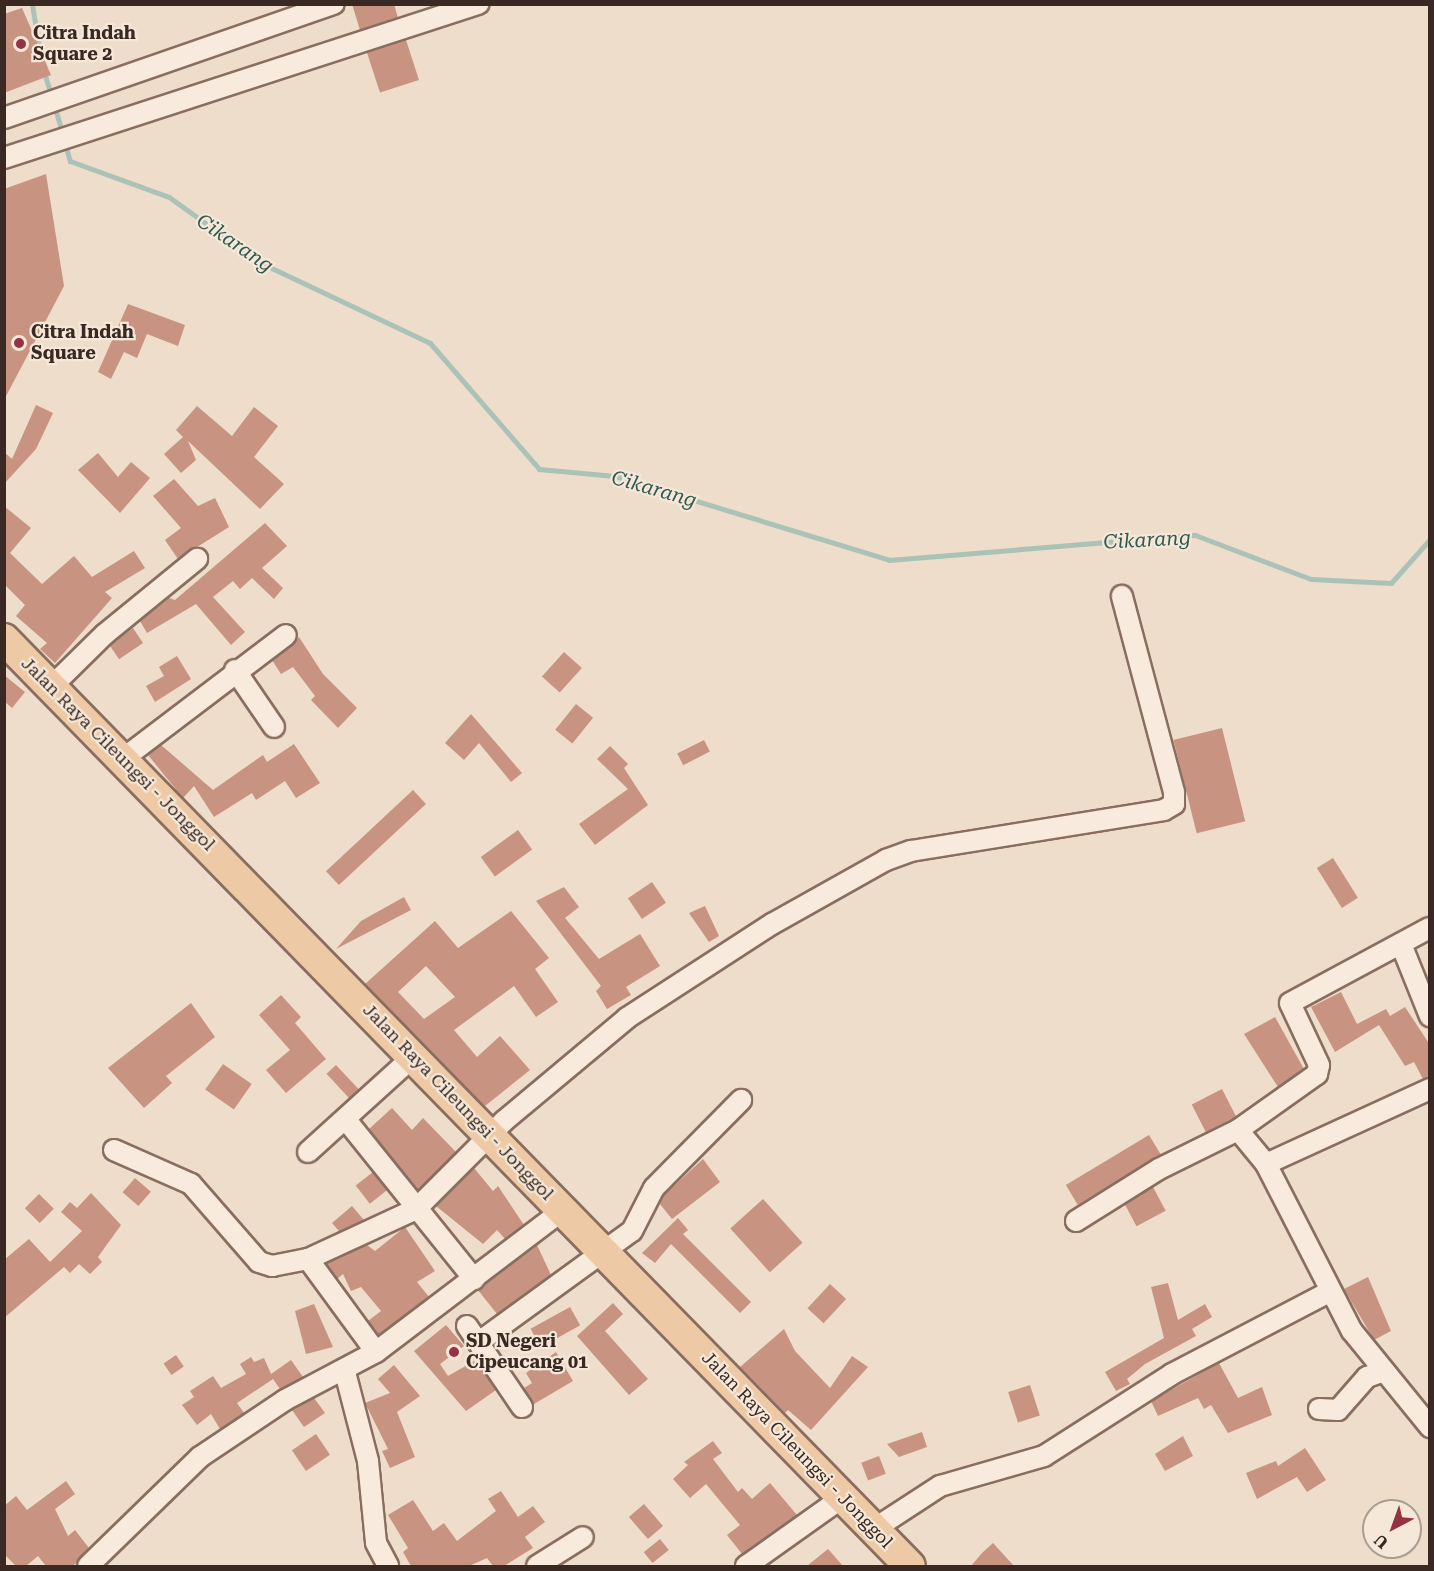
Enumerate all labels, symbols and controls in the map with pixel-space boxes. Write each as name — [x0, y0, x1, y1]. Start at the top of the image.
place label: Citra Indah Square 2 — [33, 23, 136, 66]
marker: Citra Indah Square 2 — [14, 37, 28, 51]
water label: Cikarang — [192, 209, 278, 277]
place label: Citra Indah Square — [31, 322, 134, 364]
marker: Citra Indah Square — [12, 336, 26, 350]
water label: Cikarang — [609, 465, 699, 513]
water label: Cikarang — [1103, 526, 1191, 554]
street label: Jalan Raya Cileungsi - Jonggol — [17, 653, 219, 855]
street label: Jalan Raya Cileungsi - Jonggol — [358, 999, 558, 1205]
place label: SD Negeri Cipeucang 01 — [466, 1331, 588, 1374]
marker: SD Negeri Cipeucang 01 — [447, 1345, 461, 1359]
street label: Jalan Raya Cileungsi - Jonggol — [697, 1347, 897, 1553]
north arrow — [1362, 1499, 1422, 1559]
text: U — [1370, 1530, 1392, 1553]

